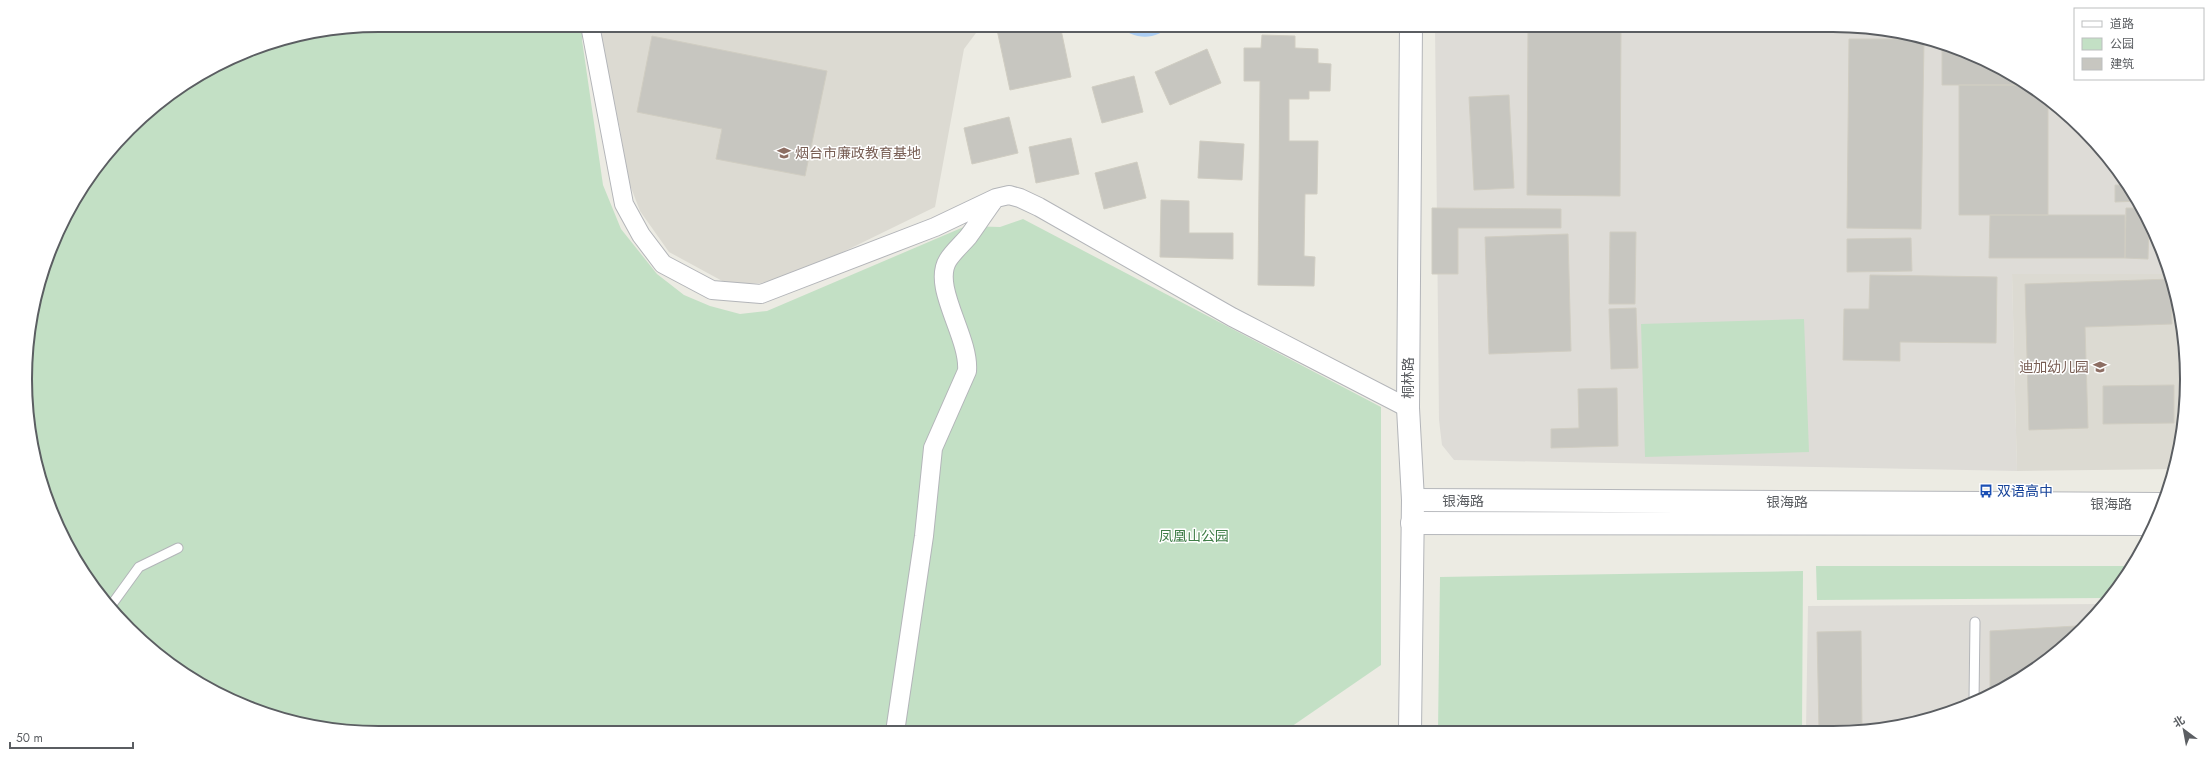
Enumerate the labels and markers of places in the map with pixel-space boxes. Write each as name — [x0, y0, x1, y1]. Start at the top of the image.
place label: 烟台市廉政教育基地 — [795, 143, 921, 163]
school or university icon: 烟台市廉政教育基地 — [776, 145, 792, 161]
place label: 迪加幼儿园 — [2019, 357, 2089, 377]
school or university icon: 迪加幼儿园 — [2092, 359, 2108, 375]
place label: 双语高中 — [1997, 481, 2053, 501]
bus stop icon: 双语高中 — [1978, 483, 1994, 499]

